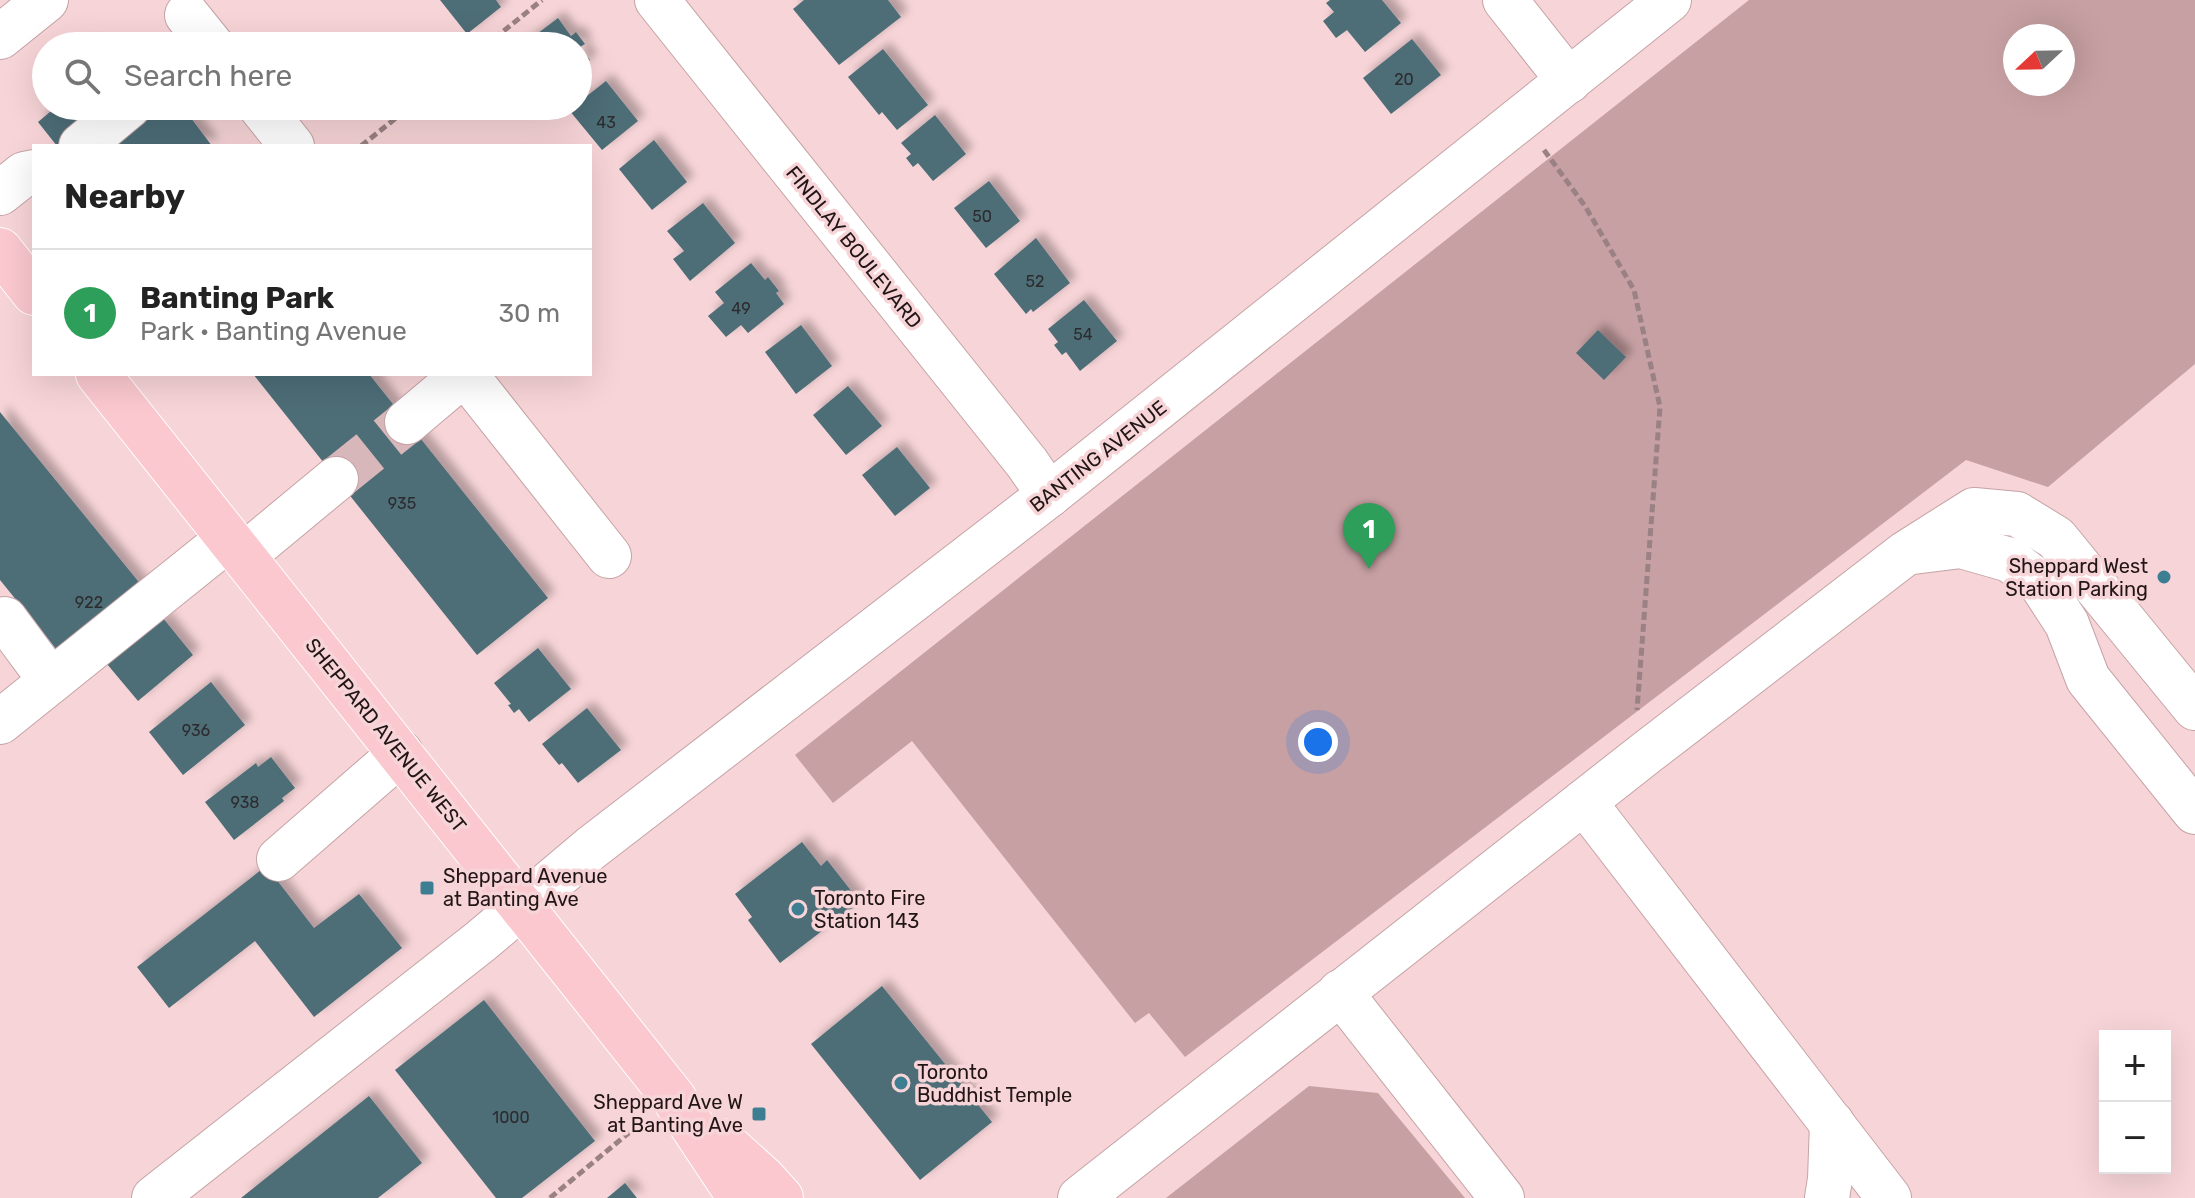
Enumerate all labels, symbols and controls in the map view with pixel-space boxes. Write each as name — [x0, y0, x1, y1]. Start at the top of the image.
north arrow — [2003, 24, 2075, 96]
search box — [32, 32, 592, 120]
icon: search — [60, 54, 104, 98]
text: Search here — [124, 58, 292, 94]
house number: 20 — [1394, 70, 1414, 89]
house number: 43 — [596, 113, 616, 132]
street label: FINDLAY BOULEVARD — [781, 161, 927, 333]
text: Nearby — [64, 176, 185, 217]
house number: 50 — [972, 207, 992, 226]
house number: 52 — [1026, 272, 1044, 291]
text: Banting Park — [140, 280, 334, 316]
text: 1 — [84, 298, 96, 329]
text: 30 m — [498, 298, 560, 329]
house number: 49 — [731, 299, 751, 318]
text: Park · Banting Avenue — [140, 316, 407, 347]
house number: 54 — [1073, 325, 1093, 344]
street label: BANTING AVENUE — [1025, 395, 1171, 517]
house number: 935 — [388, 494, 416, 513]
pin: 1 — [1343, 503, 1395, 569]
place label: Sheppard West Station Parking — [2005, 554, 2148, 601]
marker: Sheppard West Station Parking — [2155, 568, 2173, 586]
house number: 922 — [75, 593, 103, 612]
street label: SHEPPARD AVENUE WEST — [300, 633, 472, 837]
house number: 936 — [182, 721, 211, 740]
your location — [1298, 722, 1338, 762]
house number: 938 — [230, 793, 260, 812]
place label: Sheppard Avenue at Banting Ave — [443, 864, 607, 911]
marker: Sheppard Avenue at Banting Ave — [418, 879, 436, 897]
place label: Toronto Fire Station 143 — [814, 886, 925, 933]
marker: Toronto Fire Station 143 — [789, 900, 807, 918]
map controls — [2099, 1030, 2171, 1174]
button: + — [2099, 1030, 2171, 1102]
place label: Toronto Buddhist Temple — [917, 1060, 1072, 1107]
marker: Toronto Buddhist Temple — [892, 1074, 910, 1092]
place label: Sheppard Ave W at Banting Ave — [593, 1090, 743, 1137]
button: − — [2099, 1102, 2171, 1174]
marker: Sheppard Ave W at Banting Ave — [750, 1105, 768, 1123]
house number: 1000 — [492, 1108, 530, 1127]

